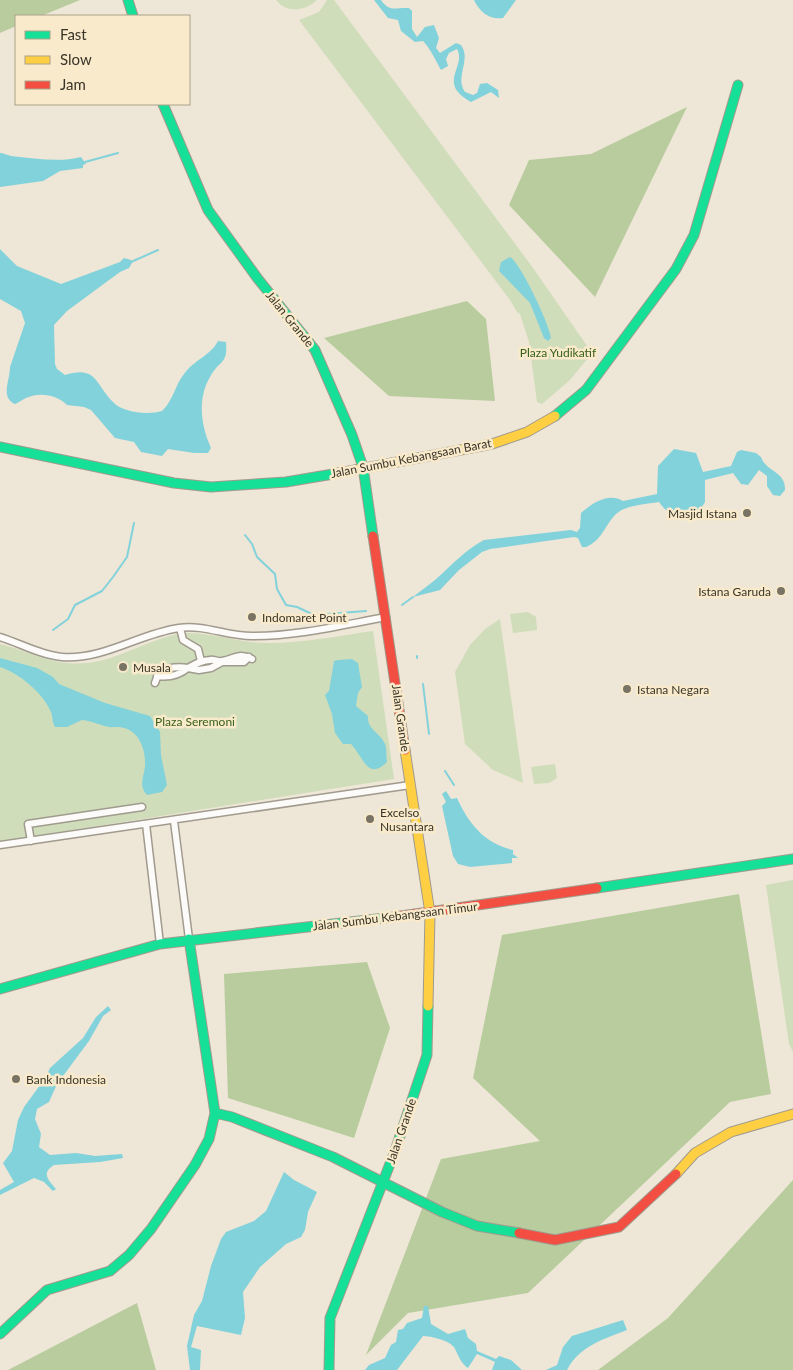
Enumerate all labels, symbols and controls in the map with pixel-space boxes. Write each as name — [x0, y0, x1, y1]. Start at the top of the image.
legend — [15, 15, 190, 105]
text: Fast — [60, 25, 87, 43]
text: Slow — [60, 50, 92, 68]
text: Jam — [60, 75, 86, 93]
street label: Jalan Grande — [263, 288, 317, 350]
park label: Plaza Yudikatif — [520, 345, 597, 360]
street label: Jalan Sumbu Kebangsaan Barat — [329, 435, 493, 481]
place label: Masjid Istana — [668, 506, 737, 521]
marker: Masjid Istana — [741, 507, 753, 519]
place label: Istana Garuda — [698, 584, 771, 599]
marker: Istana Garuda — [775, 585, 787, 597]
place label: Indomaret Point — [262, 610, 347, 625]
marker: Indomaret Point — [246, 611, 258, 623]
place label: Musala — [133, 660, 171, 675]
marker: Musala — [117, 661, 129, 673]
place label: Istana Negara — [637, 682, 709, 697]
street label: Jalan Grande — [389, 683, 413, 753]
marker: Istana Negara — [621, 683, 633, 695]
park label: Plaza Seremoni — [155, 714, 235, 729]
place label: Excelso Nusantara — [380, 805, 434, 834]
marker: Excelso Nusantara — [364, 813, 376, 825]
street label: Jalan Sumbu Kebangsaan Timur — [312, 898, 479, 934]
place label: Bank Indonesia — [26, 1072, 106, 1087]
marker: Bank Indonesia — [10, 1073, 22, 1085]
street label: Jalan Grande — [383, 1096, 419, 1166]

